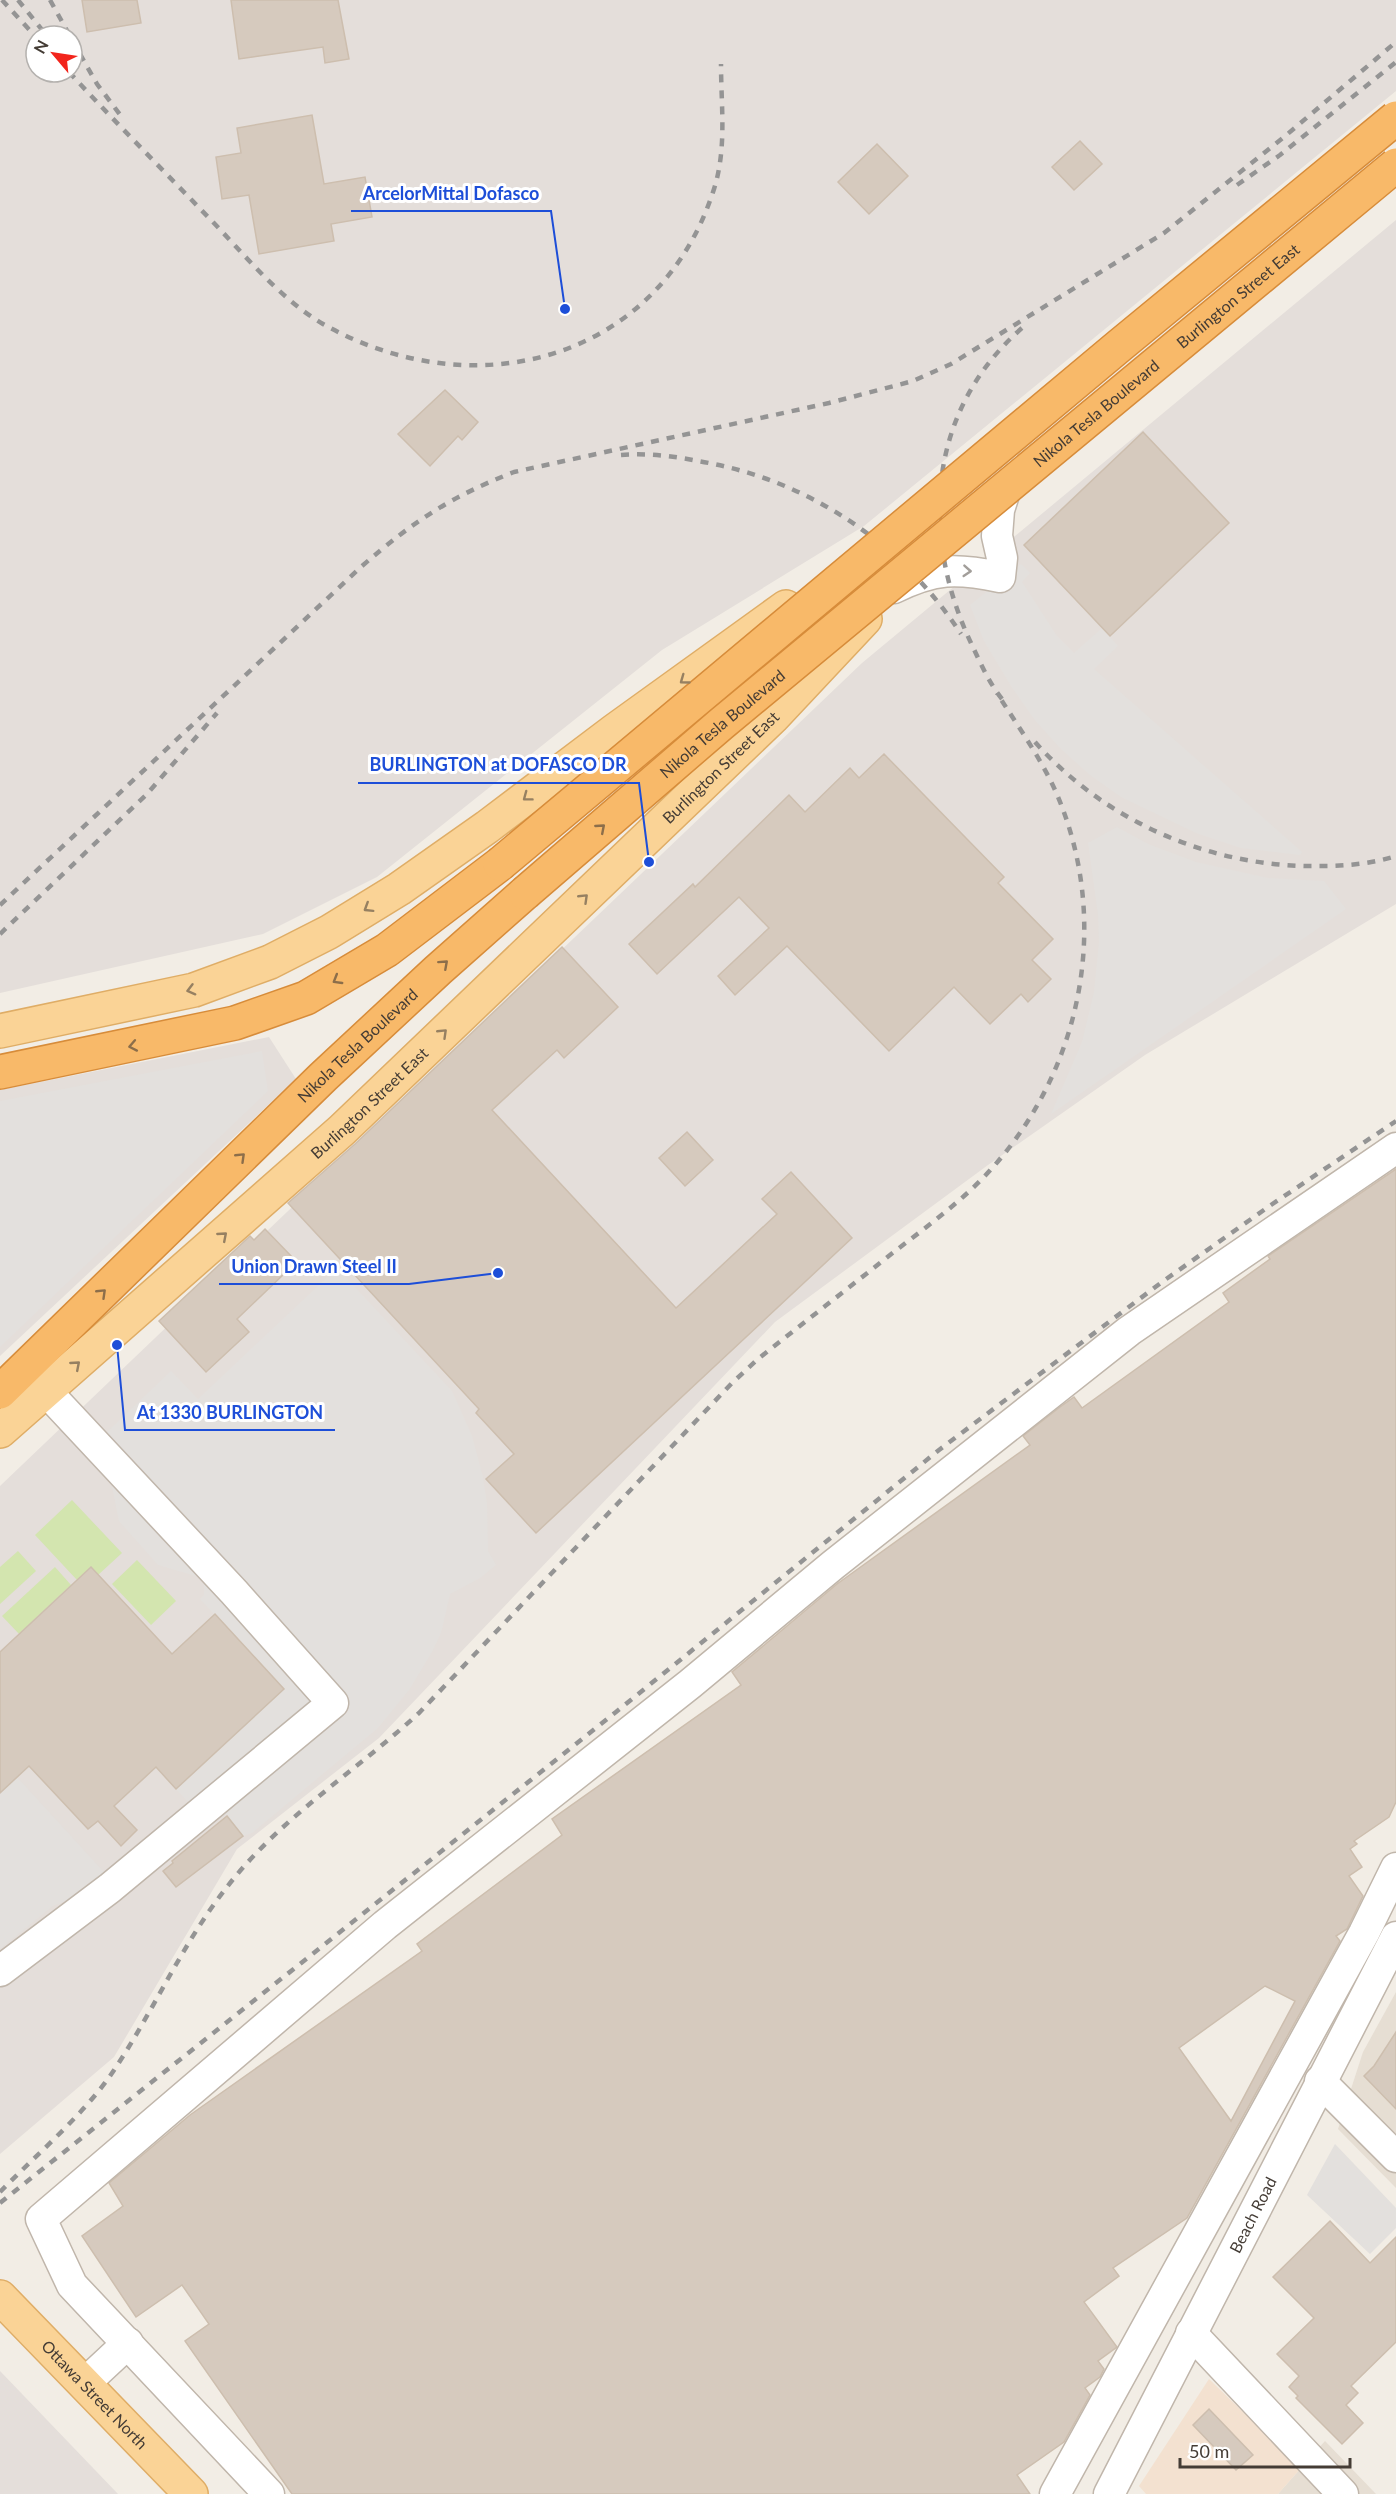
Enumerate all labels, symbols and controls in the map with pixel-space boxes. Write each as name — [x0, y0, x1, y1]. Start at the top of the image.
north arrow — [24, 24, 84, 84]
text: N — [29, 36, 52, 56]
callout: ArcelorMittal Dofasco — [351, 175, 551, 211]
text: ArcelorMittal Dofasco — [362, 182, 539, 204]
street label: Burlington Street East — [1172, 239, 1303, 352]
street label: Nikola Tesla Boulevard — [1029, 355, 1163, 470]
one-way arrow — [962, 565, 971, 578]
street label: Nikola Tesla Boulevard — [656, 665, 788, 782]
one-way arrow — [680, 673, 691, 684]
street label: Burlington Street East — [658, 707, 783, 827]
callout: BURLINGTON at DOFASCO DR — [358, 747, 639, 783]
text: BURLINGTON at DOFASCO DR — [369, 753, 627, 775]
one-way arrow — [523, 789, 534, 800]
one-way arrow — [594, 824, 605, 835]
one-way arrow — [577, 894, 587, 905]
one-way arrow — [363, 901, 374, 912]
one-way arrow — [437, 960, 447, 971]
one-way arrow — [333, 973, 343, 984]
one-way arrow — [187, 982, 197, 995]
street label: Nikola Tesla Boulevard — [293, 984, 421, 1106]
one-way arrow — [437, 1029, 447, 1040]
one-way arrow — [128, 1039, 138, 1052]
street label: Burlington Street East — [307, 1043, 432, 1162]
one-way arrow — [234, 1153, 245, 1164]
one-way arrow — [216, 1232, 227, 1243]
callout: Union Drawn Steel II — [219, 1248, 409, 1284]
text: Union Drawn Steel II — [231, 1255, 397, 1277]
one-way arrow — [94, 1289, 105, 1300]
one-way arrow — [69, 1361, 80, 1372]
callout: At 1330 BURLINGTON — [125, 1394, 335, 1430]
text: At 1330 BURLINGTON — [136, 1401, 323, 1423]
street label: Beach Road — [1225, 2173, 1280, 2256]
street label: Ottawa Street North — [38, 2336, 152, 2453]
scale bar — [1180, 2431, 1350, 2469]
text: 50 m — [1189, 2440, 1229, 2462]

